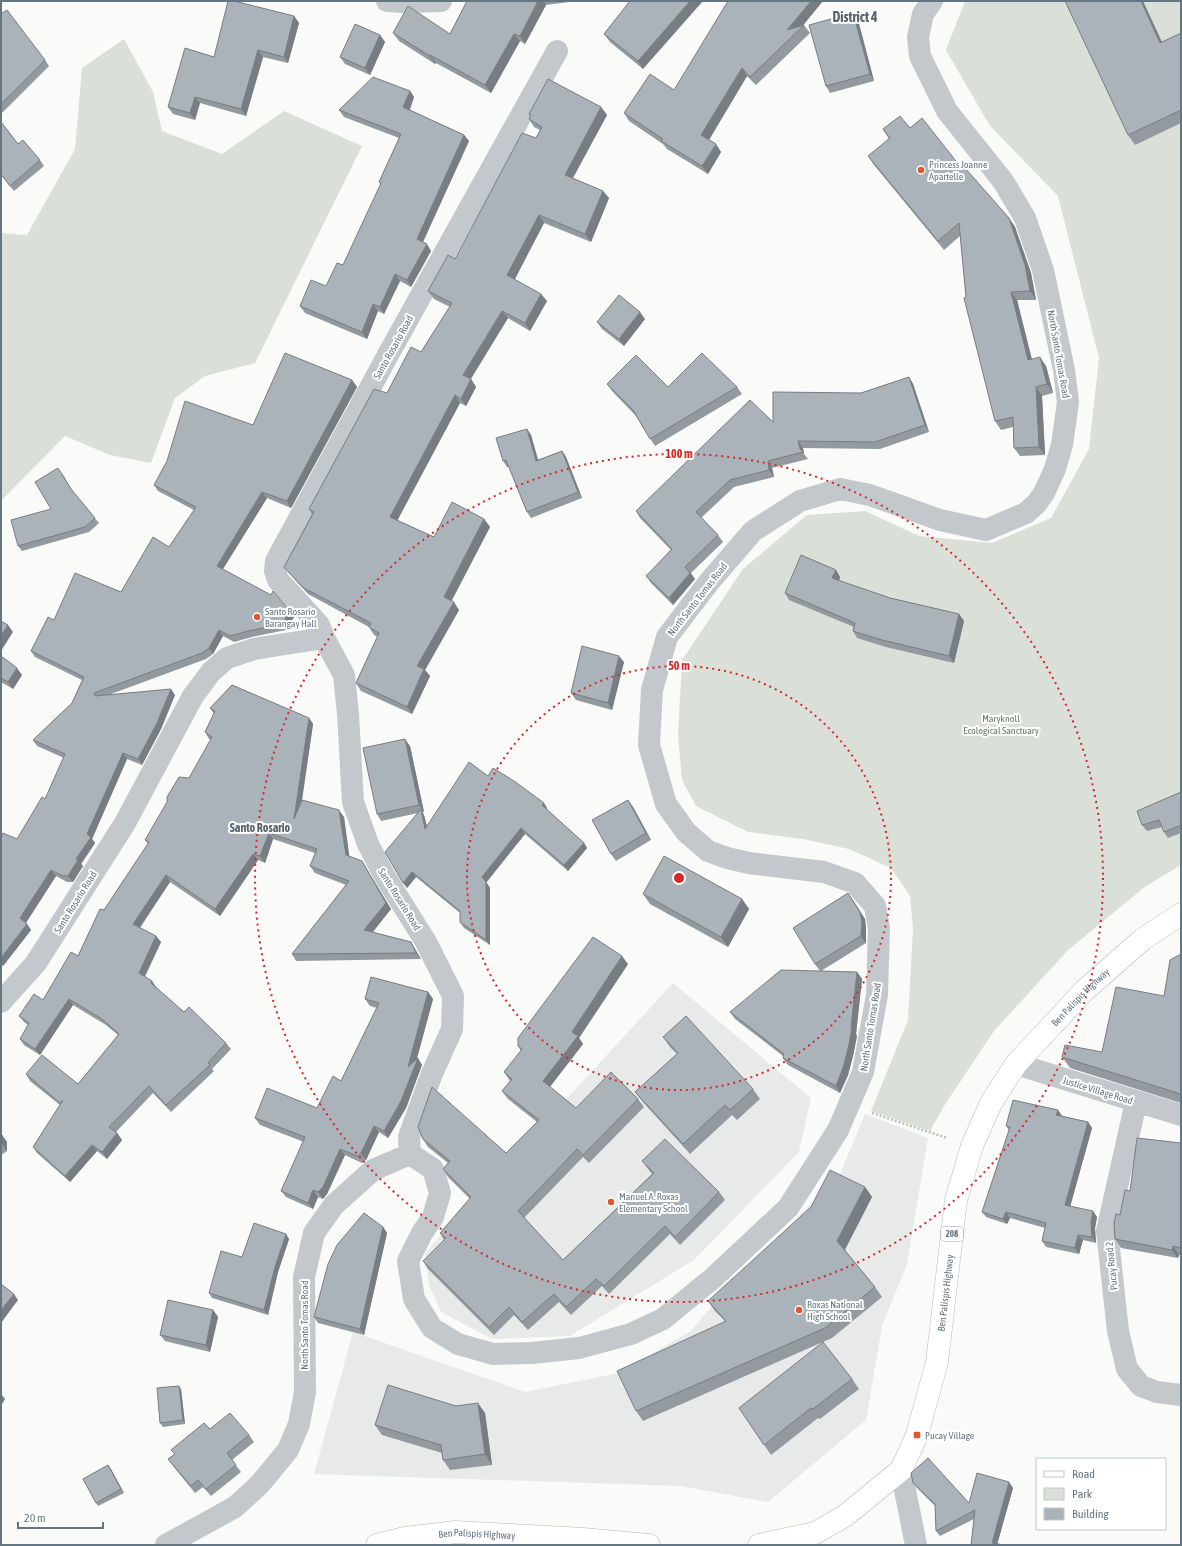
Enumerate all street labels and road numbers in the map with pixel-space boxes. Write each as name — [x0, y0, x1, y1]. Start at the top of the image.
street label: North Santo Tomas Road — [1045, 309, 1072, 399]
street label: Santo Rosario Road — [371, 313, 416, 381]
street label: North Santo Tomas Road — [666, 560, 729, 638]
street label: Santo Rosario Road — [376, 866, 423, 932]
street label: Santo Rosario Road — [52, 869, 99, 935]
street label: Ben Palispis Highway — [1049, 966, 1112, 1028]
street label: North Santo Tomas Road — [858, 982, 883, 1072]
street label: Justice Village Road — [1062, 1075, 1134, 1106]
road number: 208 — [941, 1227, 963, 1241]
street label: Pucay Road 2 — [1103, 1241, 1120, 1291]
street label: Ben Palispis Highway — [936, 1254, 956, 1332]
street label: North Santo Tomas Road — [299, 1280, 310, 1370]
street label: Ben Palispis Highway — [438, 1527, 516, 1541]

